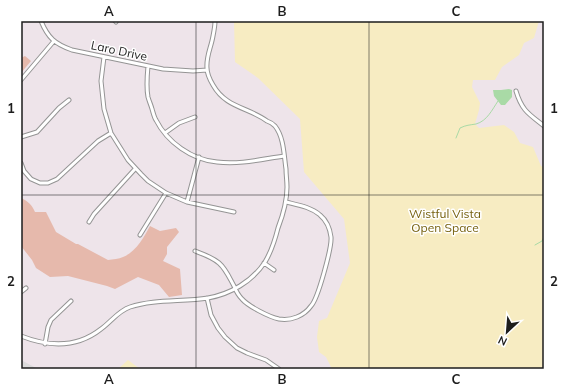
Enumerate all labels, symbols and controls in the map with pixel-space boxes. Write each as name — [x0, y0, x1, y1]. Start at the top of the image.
text: A — [104, 3, 114, 19]
text: B — [278, 3, 287, 19]
text: C — [452, 3, 461, 19]
street label: Laro Drive — [90, 37, 149, 64]
text: 1 — [7, 100, 15, 116]
text: 1 — [550, 100, 558, 116]
park label: Wistful Vista Open Space — [409, 206, 481, 235]
text: 2 — [7, 273, 15, 289]
text: 2 — [550, 273, 558, 289]
north arrow — [487, 312, 527, 352]
text: N — [496, 333, 509, 349]
text: A — [104, 371, 114, 387]
text: B — [278, 371, 287, 387]
text: C — [452, 371, 461, 387]

